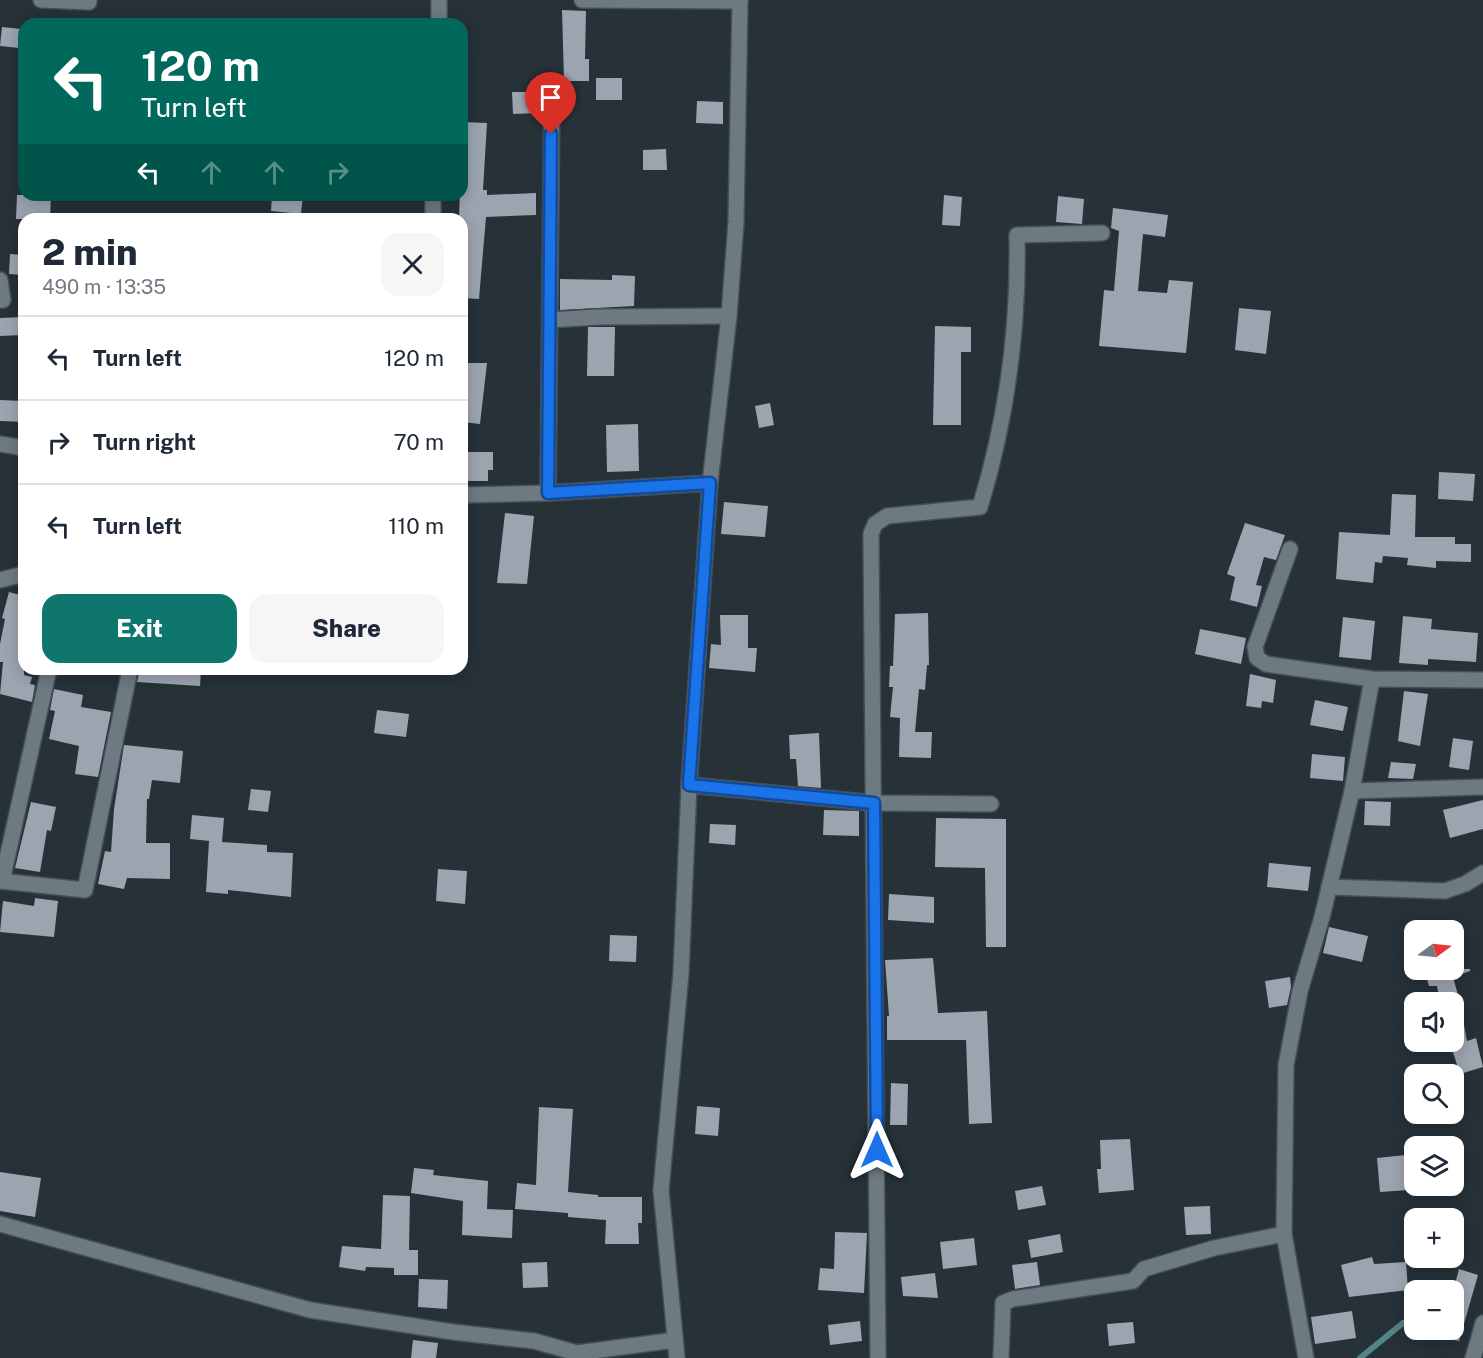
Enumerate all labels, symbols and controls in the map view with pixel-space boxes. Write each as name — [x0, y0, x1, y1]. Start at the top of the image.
text: 120 m — [141, 41, 260, 90]
icon: left — [42, 42, 120, 120]
pin — [525, 72, 576, 134]
icon: arrive — [534, 81, 567, 114]
text: Turn left — [141, 91, 247, 123]
icon: left — [132, 156, 165, 189]
icon: ahead — [195, 156, 228, 189]
icon: ahead — [258, 156, 291, 189]
icon: right — [321, 156, 354, 189]
text: 2 min — [42, 231, 138, 273]
button: close — [381, 233, 444, 296]
text: 490 m · 13:35 — [42, 275, 166, 299]
icon: left — [42, 342, 75, 375]
text: Turn left — [93, 345, 182, 371]
text: 120 m — [384, 345, 444, 371]
icon: right — [42, 426, 75, 459]
text: Turn right — [93, 429, 196, 455]
text: 70 m — [393, 429, 444, 455]
icon: left — [42, 510, 75, 543]
text: Turn left — [93, 513, 182, 539]
text: 110 m — [388, 513, 444, 539]
button: Exit — [42, 594, 237, 663]
button: Share — [249, 594, 444, 663]
north arrow — [1404, 920, 1464, 980]
map controls — [1404, 920, 1464, 1340]
button: sound — [1404, 992, 1464, 1052]
button: search — [1404, 1064, 1464, 1124]
position arrow — [845, 1118, 909, 1182]
button: layers — [1404, 1136, 1464, 1196]
button: + — [1404, 1208, 1464, 1268]
button: − — [1404, 1280, 1464, 1340]

